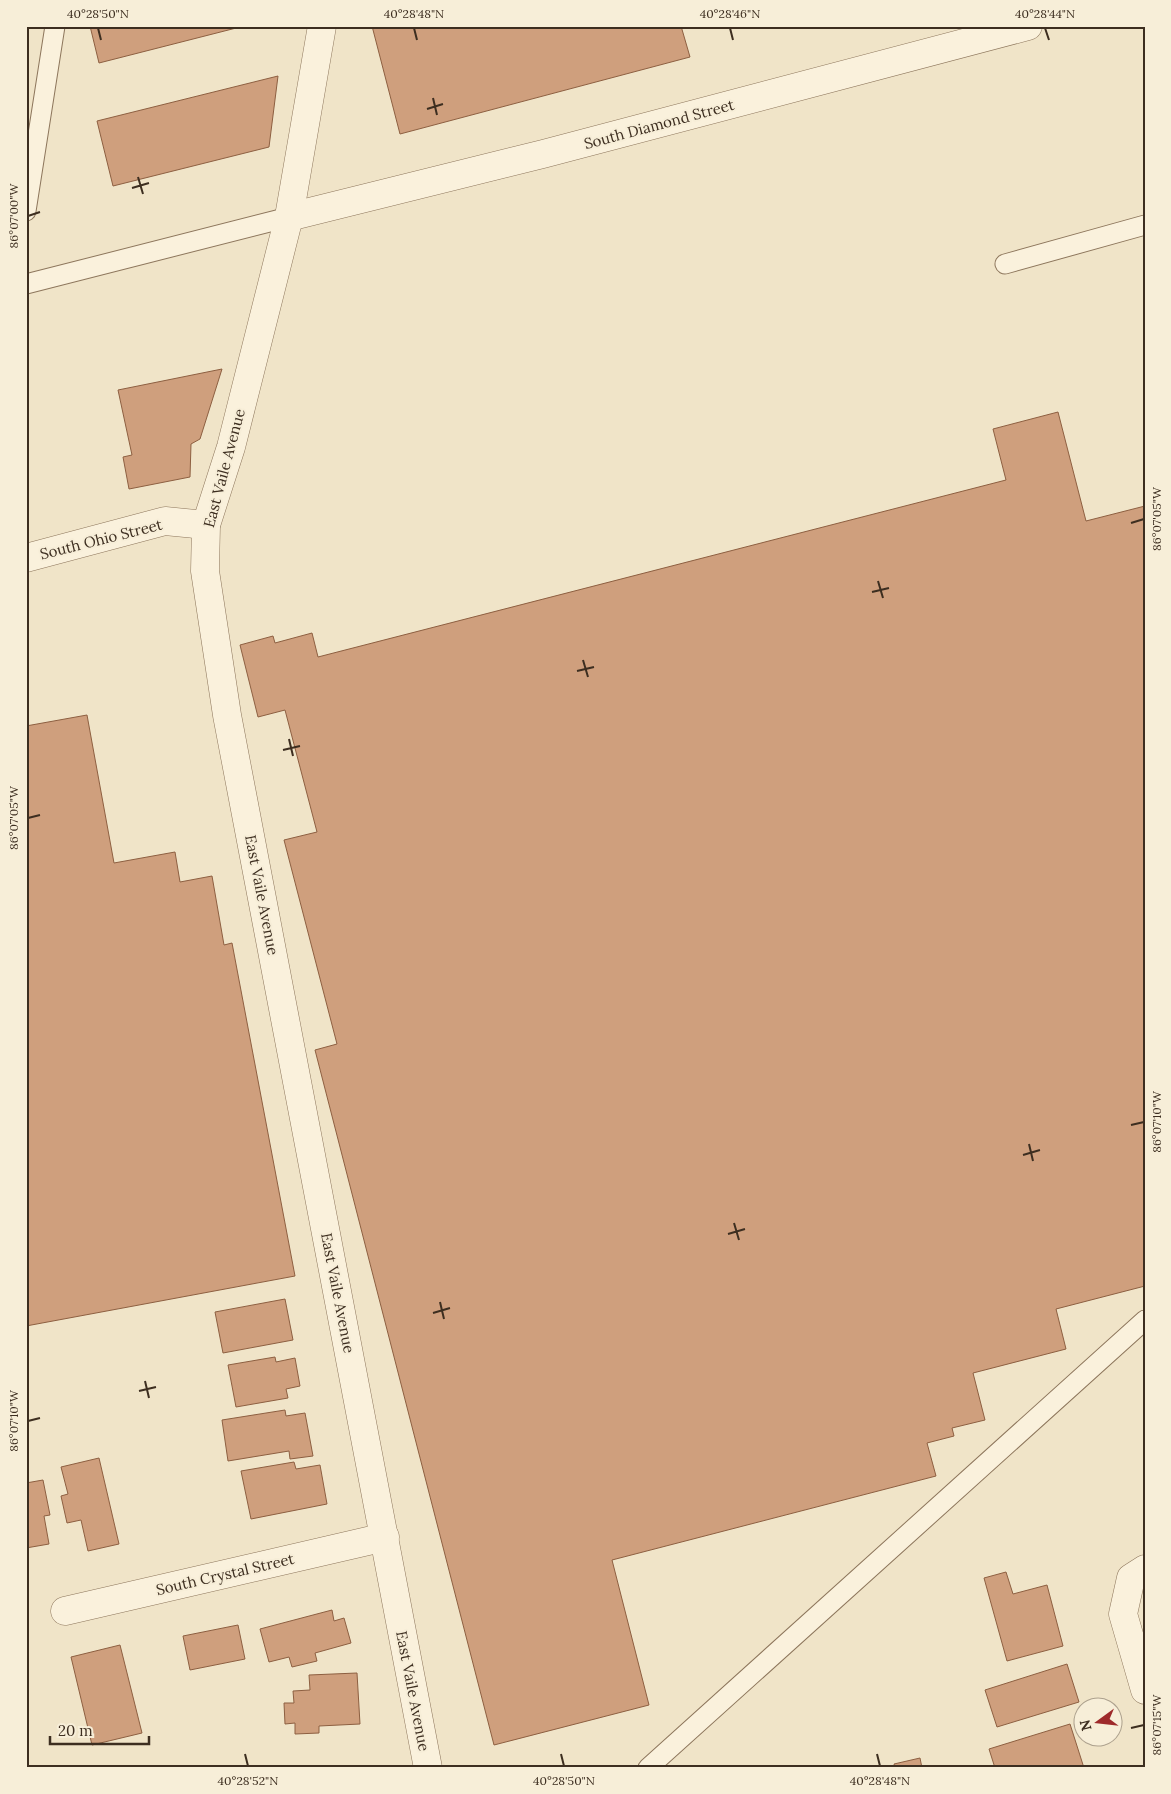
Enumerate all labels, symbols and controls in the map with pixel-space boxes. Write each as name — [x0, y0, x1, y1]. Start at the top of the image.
text: 40°28'50"N — [67, 6, 129, 21]
text: 40°28'48"N — [384, 6, 444, 21]
text: 40°28'46"N — [700, 6, 760, 21]
text: 40°28'44"N — [1015, 6, 1075, 21]
street label: South Diamond Street — [582, 95, 736, 153]
text: 86°07'00"W — [6, 183, 21, 248]
street label: East Vaile Avenue — [199, 407, 249, 529]
text: 86°07'05"W — [1149, 486, 1164, 551]
street label: South Ohio Street — [38, 515, 164, 563]
text: 86°07'05"W — [6, 785, 21, 850]
street label: East Vaile Avenue — [241, 833, 283, 957]
text: 86°07'10"W — [1149, 1090, 1164, 1153]
street label: East Vaile Avenue — [317, 1231, 359, 1355]
text: 86°07'10"W — [6, 1389, 21, 1452]
street label: South Crystal Street — [154, 1549, 296, 1599]
street label: East Vaile Avenue — [392, 1629, 434, 1753]
text: 86°07'15"W — [1149, 1694, 1164, 1755]
north arrow — [1074, 1696, 1124, 1746]
scale bar — [50, 1714, 149, 1746]
text: N — [1075, 1718, 1096, 1733]
text: 20 m — [58, 1721, 93, 1740]
text: 40°28'52"N — [218, 1773, 278, 1788]
text: 40°28'50"N — [533, 1773, 595, 1788]
text: 40°28'48"N — [850, 1773, 910, 1788]

